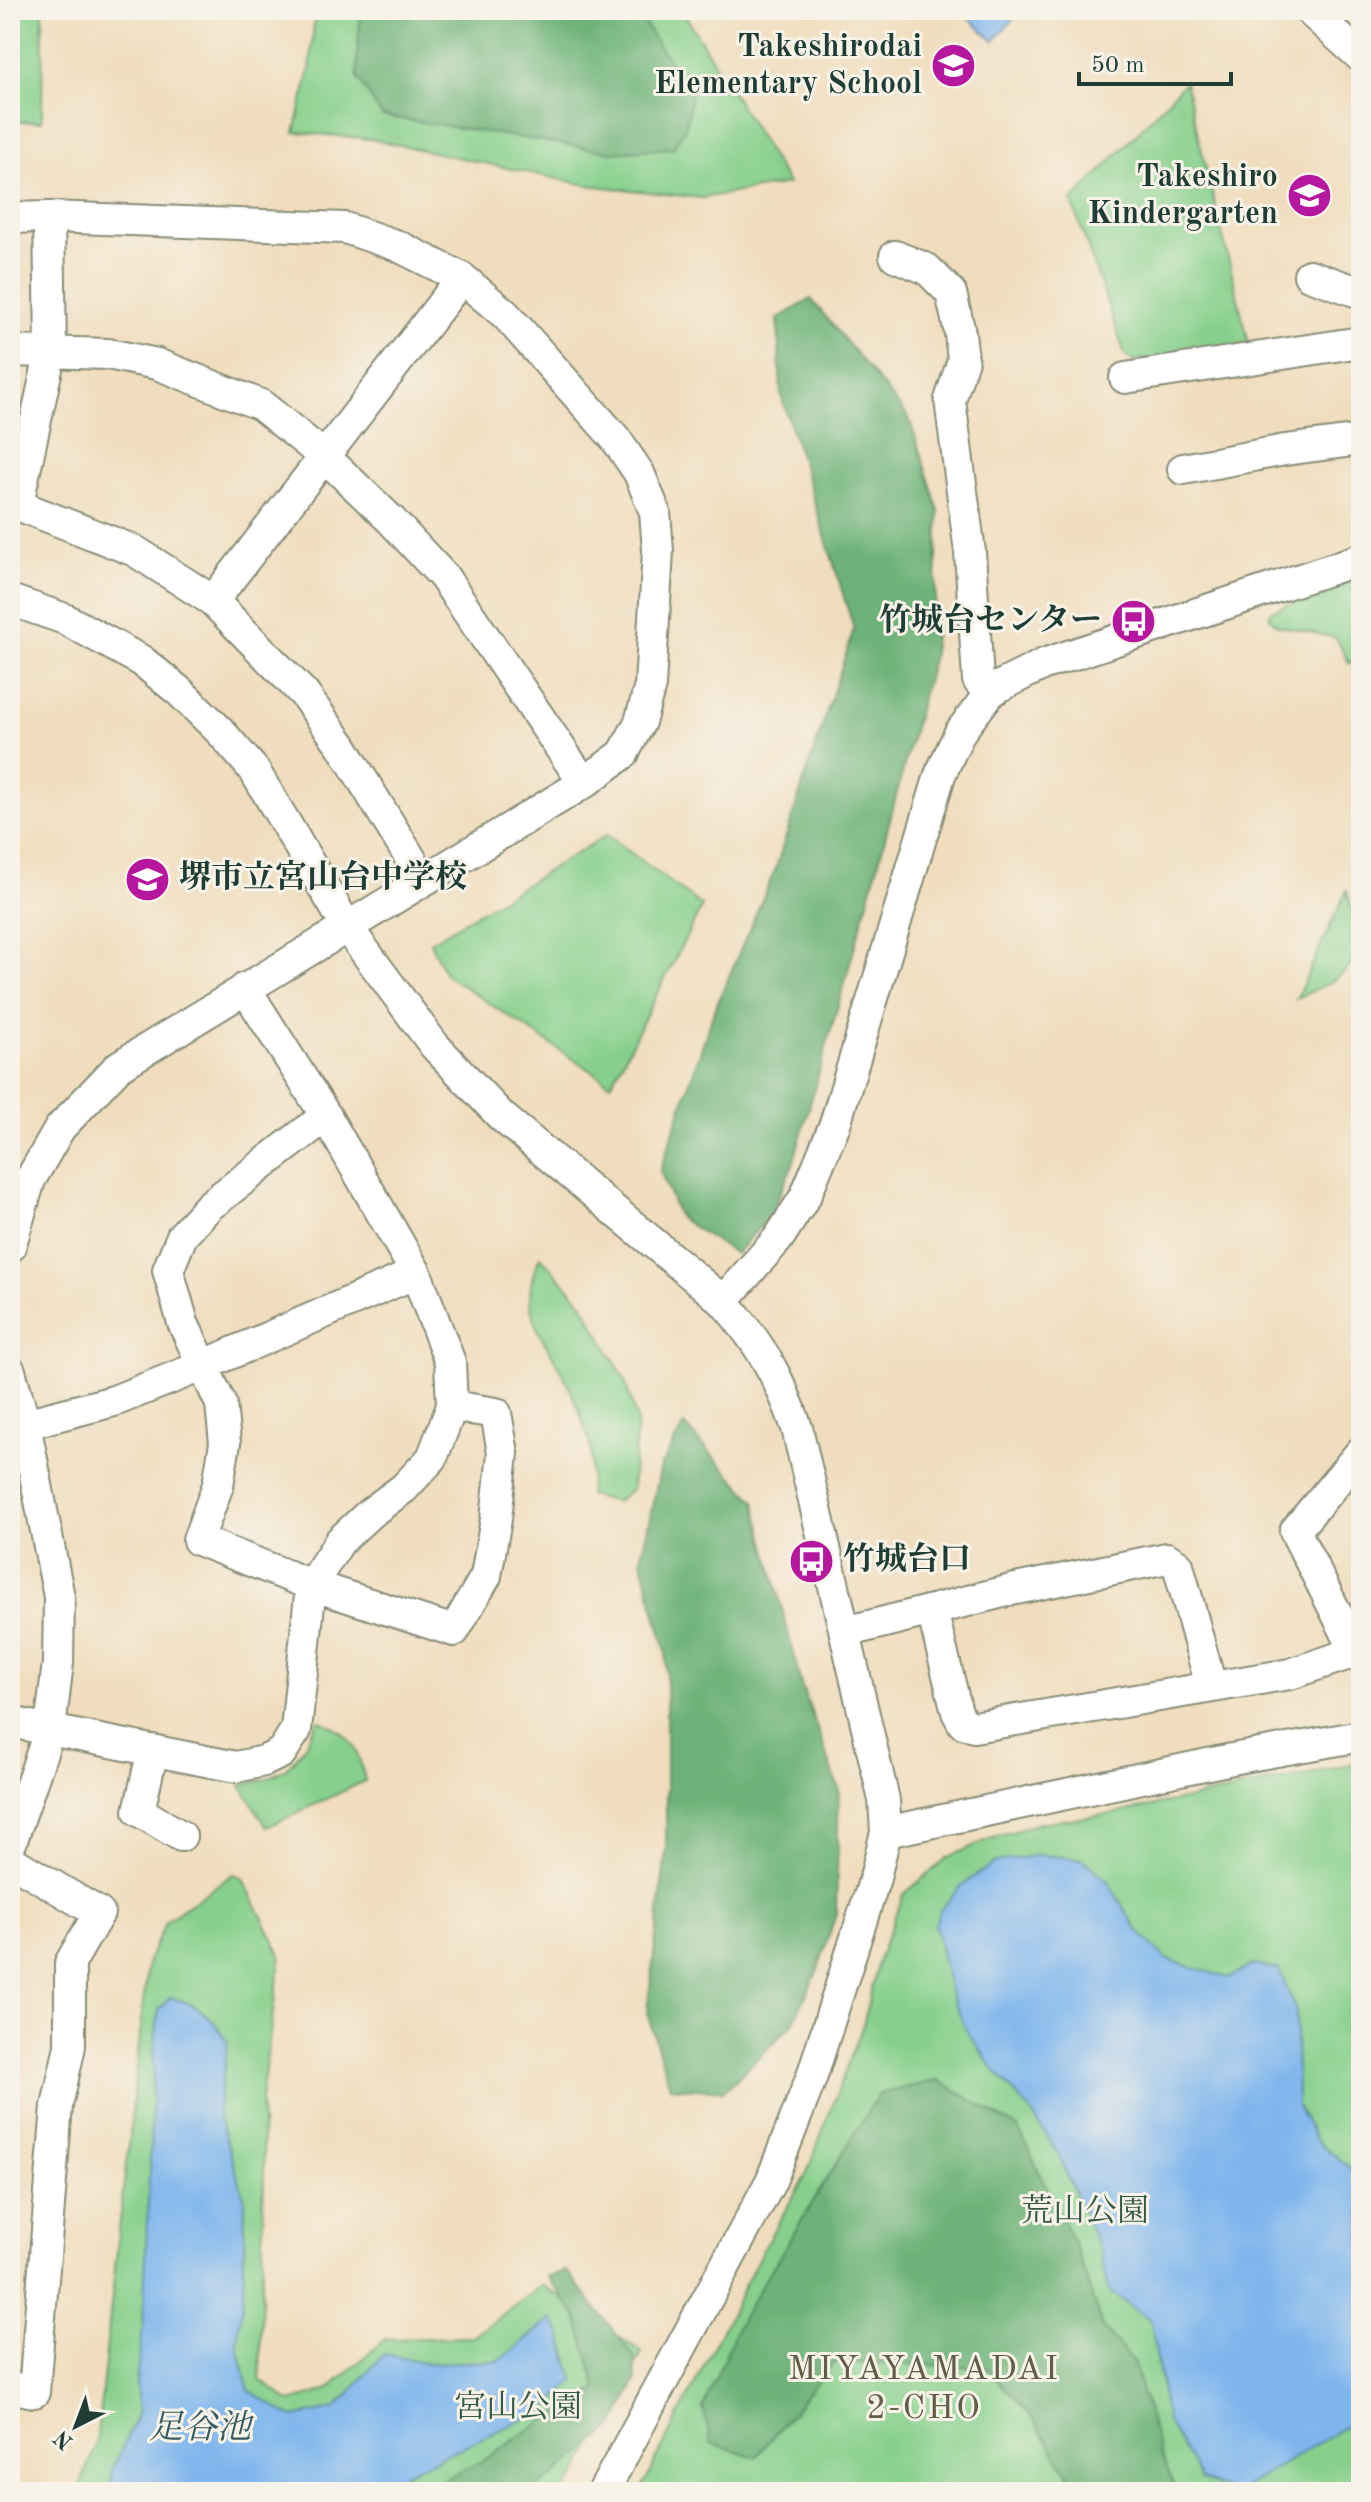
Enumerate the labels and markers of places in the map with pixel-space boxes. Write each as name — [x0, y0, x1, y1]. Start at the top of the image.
place label: Takeshirodai Elementary School — [654, 32, 922, 101]
school or university icon: Takeshirodai Elementary School — [929, 42, 977, 90]
place label: Takeshiro Kindergarten — [1087, 162, 1278, 231]
school or university icon: Takeshiro Kindergarten — [1285, 172, 1333, 220]
bus stop icon: 竹城台センター — [1109, 598, 1157, 646]
place label: 竹城台センター — [879, 602, 1102, 638]
school or university icon: 堺市立宮山台中学校 — [124, 855, 172, 903]
place label: 堺市立宮山台中学校 — [179, 859, 467, 895]
bus stop icon: 竹城台口 — [788, 1537, 836, 1585]
place label: 竹城台口 — [843, 1541, 971, 1577]

